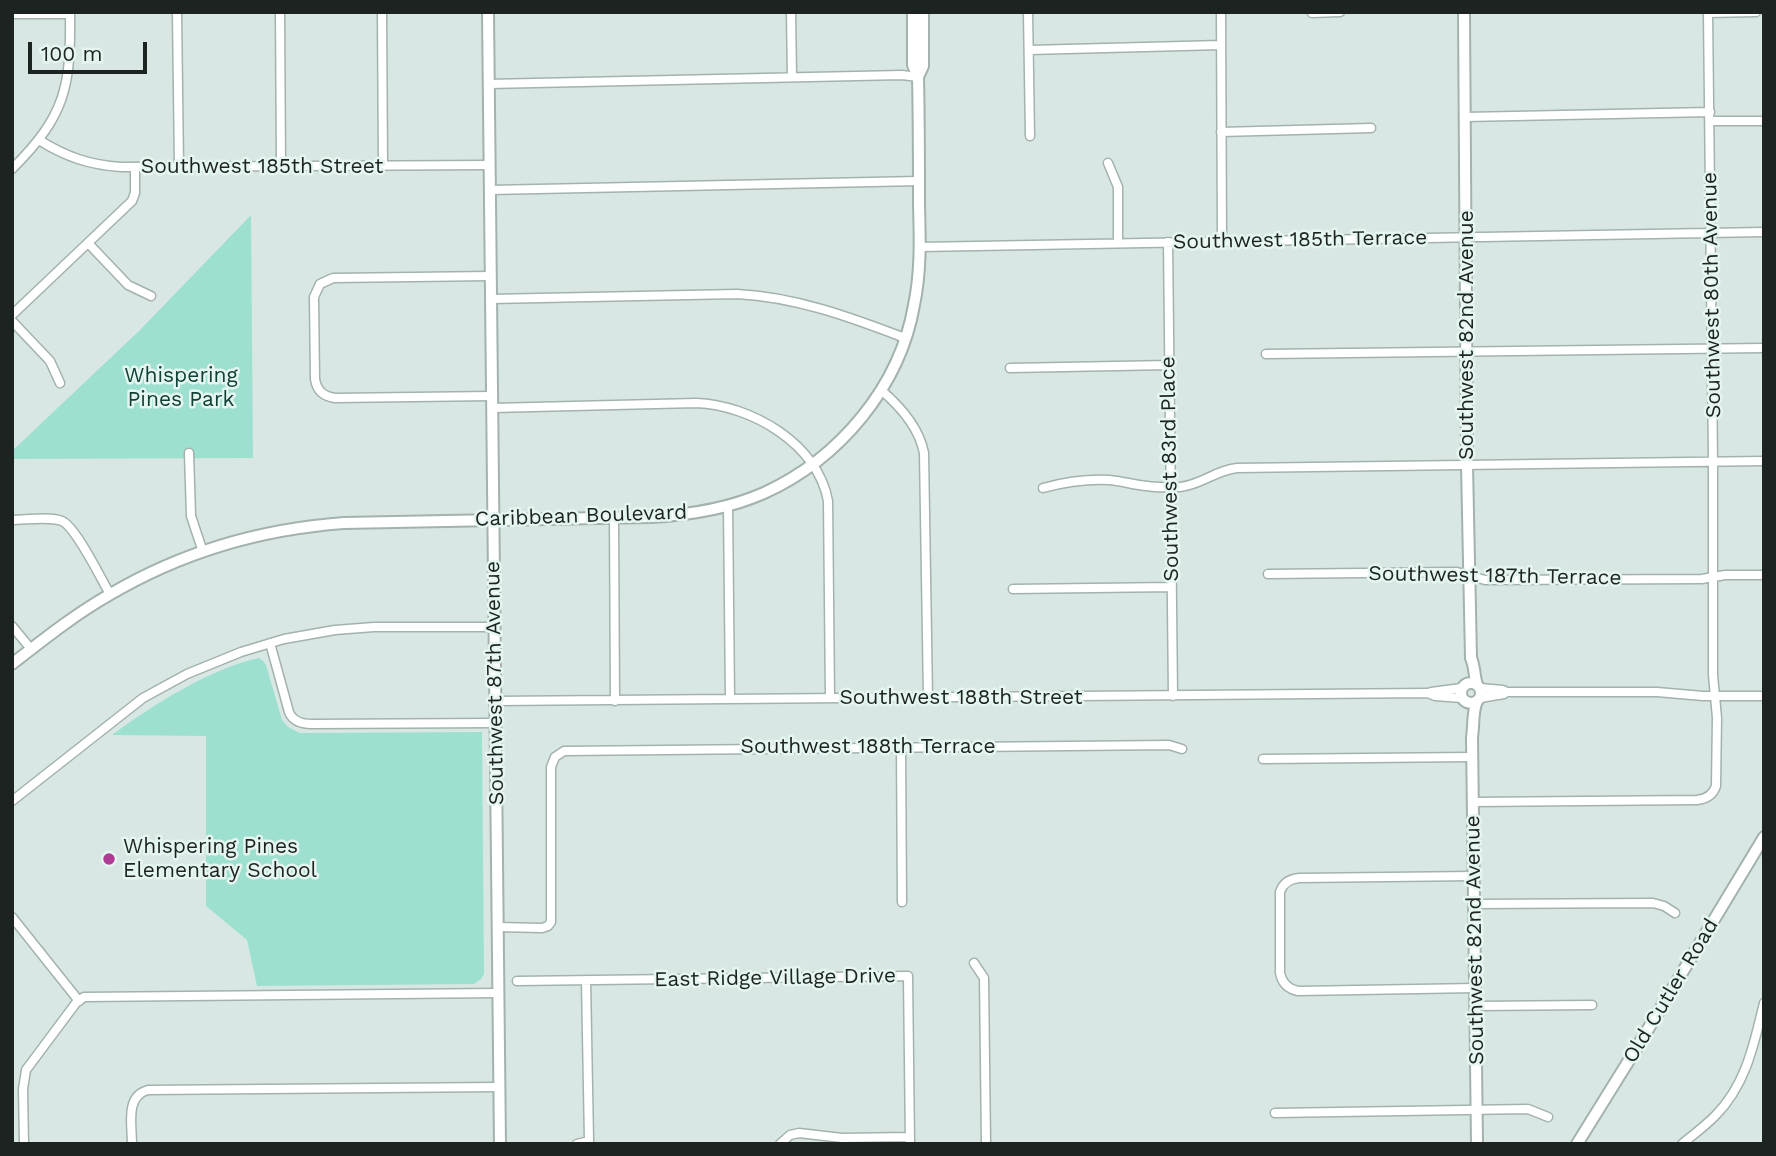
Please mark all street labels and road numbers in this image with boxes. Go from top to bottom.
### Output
street label: Southwest 185th Street [141,154,383,180]
street label: Southwest 80th Avenue [1697,172,1727,418]
street label: Southwest 82nd Avenue [1454,210,1480,460]
street label: Southwest 185th Terrace [1173,225,1427,255]
street label: Southwest 83rd Place [1155,356,1185,582]
street label: Caribbean Boulevard [474,500,688,532]
street label: Southwest 87th Avenue [480,561,510,805]
street label: Southwest 187th Terrace [1368,561,1622,591]
street label: Southwest 188th Street [839,685,1083,711]
street label: Southwest 188th Terrace [740,734,996,760]
street label: Southwest 82nd Avenue [1460,815,1490,1065]
street label: Old Cutler Road [1618,914,1724,1068]
street label: East Ridge Village Drive [654,963,896,993]

